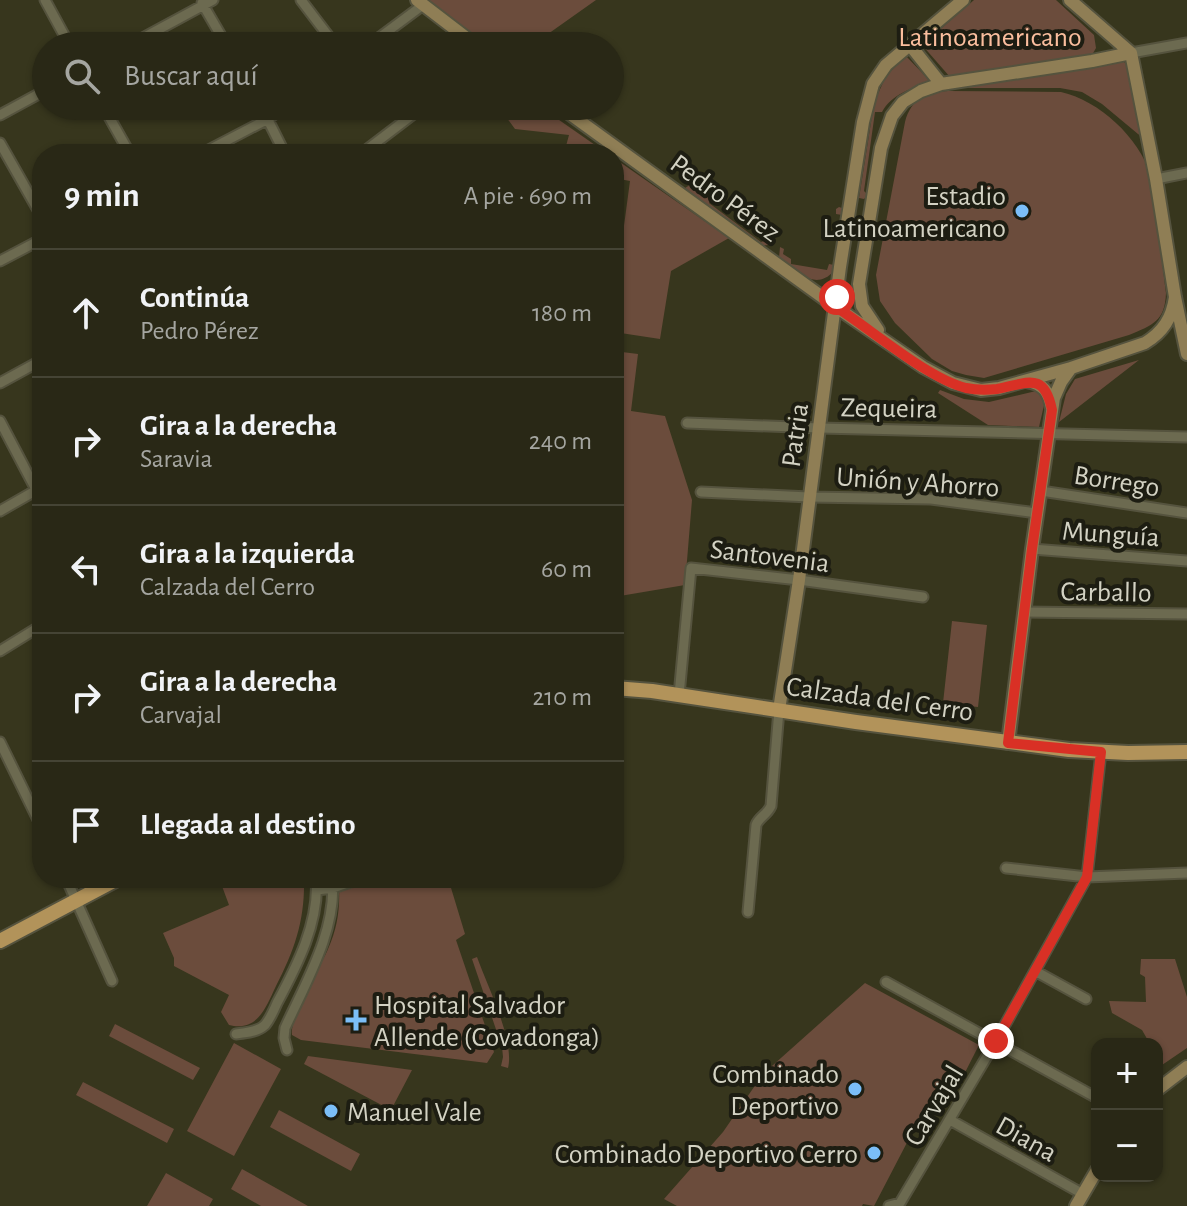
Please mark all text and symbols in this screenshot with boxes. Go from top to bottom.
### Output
park label: Latinoamericano [898,24,1082,52]
search box [32,32,624,120]
icon: search [60,54,104,98]
text: Buscar aquí [124,61,258,91]
street label: Pedro Pérez [665,150,785,248]
text: 9 min [64,179,140,213]
text: A pie · 690 m [463,183,592,209]
place label: Estadio Latinoamericano [822,183,1006,243]
marker: Estadio Latinoamericano [1013,202,1031,220]
route start [819,279,855,315]
text: Continúa [140,283,249,313]
icon: ahead [64,291,108,335]
text: 180 m [532,300,592,326]
text: Pedro Pérez [140,318,259,344]
street label: Zequeira [840,394,938,424]
street label: Patria [778,401,814,469]
text: Gira a la derecha [140,411,337,441]
icon: right [64,419,108,463]
text: 240 m [529,428,592,454]
text: Saravia [140,446,213,472]
street label: Borrego [1072,461,1161,503]
street label: Unión y Ahorro [835,463,1000,503]
street label: Munguía [1061,518,1161,552]
street label: Santovenia [708,536,831,578]
text: Gira a la izquierda [140,539,355,569]
icon: left [64,547,108,591]
text: 60 m [541,556,592,582]
text: Calzada del Cerro [140,574,315,600]
street label: Carballo [1060,578,1152,608]
text: Gira a la derecha [140,667,337,697]
street label: Calzada del Cerro [784,673,975,727]
icon: right [64,675,108,719]
text: 210 m [532,684,592,710]
text: Carvajal [140,702,222,728]
icon: arrive [64,803,108,847]
text: Llegada al destino [140,810,356,840]
place label: Hospital Salvador Allende (Covadonga) [374,992,600,1052]
marker: Hospital Salvador Allende (Covadonga) [345,1009,367,1031]
route end [978,1023,1014,1059]
map controls [1091,1038,1163,1182]
button: + [1091,1038,1163,1110]
place label: Combinado Deportivo [712,1061,839,1121]
street label: Carvajal [900,1061,969,1151]
marker: Combinado Deportivo [846,1080,864,1098]
place label: Manuel Vale [347,1099,482,1127]
marker: Manuel Vale [322,1102,340,1120]
button: − [1091,1110,1163,1182]
street label: Diana [991,1112,1061,1168]
place label: Combinado Deportivo Cerro [555,1141,858,1169]
marker: Combinado Deportivo Cerro [865,1144,883,1162]

